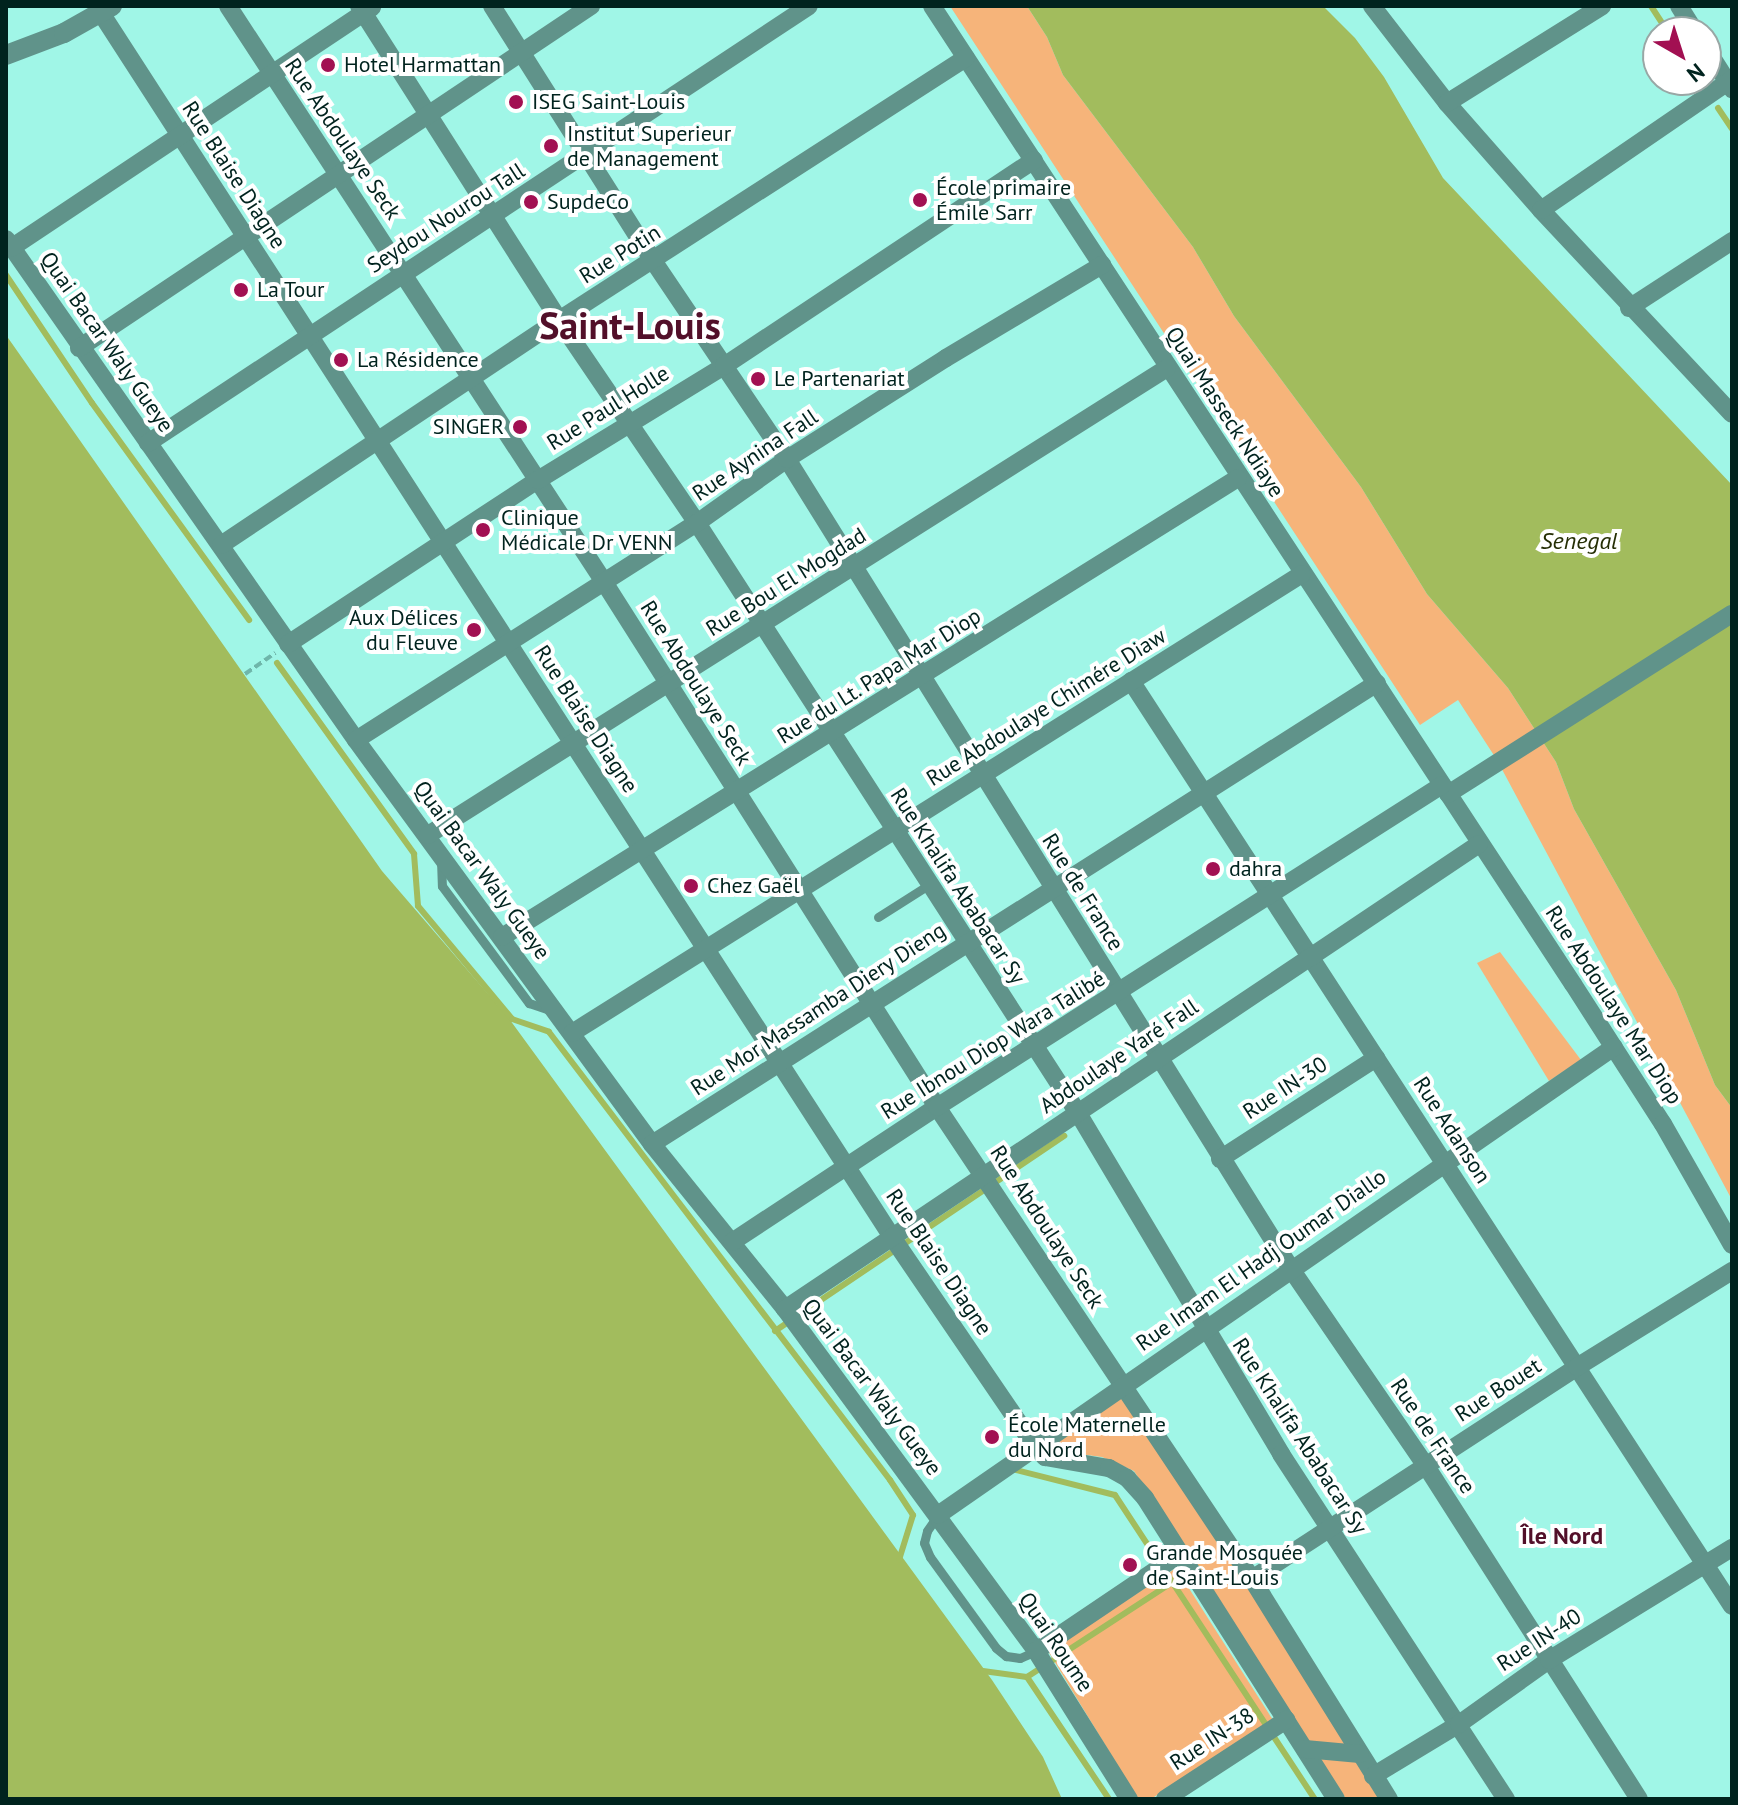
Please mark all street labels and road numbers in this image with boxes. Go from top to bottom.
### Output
street label: Rue Abdoulaye Seck [279,53,407,225]
street label: Rue Blaise Diagne [177,96,291,254]
street label: Seydou Nourou Tall [362,157,530,279]
street label: Rue Potin [575,219,665,289]
street label: Quai Bacar Waly Gueye [34,246,180,438]
street label: Quai Masseck Ndiaye [1160,322,1290,502]
street label: Rue Paul Holle [542,360,674,456]
street label: Rue Aynina Fall [687,403,823,507]
street label: Rue Bou El Mogdad [701,522,871,642]
street label: Rue Abdoulaye Seck [635,596,757,770]
street label: Rue du Lt. Papa Mar Diop [772,602,986,750]
street label: Rue Abdoulaye Chimére Diaw [921,622,1171,792]
street label: Rue Blaise Diagne [529,640,643,798]
street label: Quai Bacar Waly Gueye [408,775,556,965]
street label: Rue Khalifa Ababacar Sy [885,783,1031,989]
street label: Rue de France [1037,829,1129,955]
street label: Rue Abdoulaye Mar Diop [1540,901,1688,1109]
street label: Rue Mor Massamba Diery Dieng [685,917,951,1101]
street label: Rue Ibnou Diop Wara Talibé [876,965,1110,1125]
street label: Abdoulaye Yaré Fall [1035,993,1203,1119]
street label: Rue IN-30 [1238,1051,1332,1125]
street label: Rue Adanson [1408,1071,1496,1189]
street label: Rue Abdoulaye Seck [984,1140,1110,1314]
street label: Rue Imam El Hadj Oumar Diallo [1131,1163,1391,1357]
street label: Rue Blaise Diagne [880,1184,998,1340]
street label: Quai Bacar Waly Gueye [797,1293,947,1481]
street label: Rue Khalifa Ababacar Sy [1227,1333,1373,1539]
street label: Rue Bouet [1450,1353,1546,1427]
street label: Rue de France [1385,1373,1481,1499]
street label: Quai Roume [1013,1587,1099,1697]
street label: Rue IN-40 [1492,1603,1586,1677]
street label: Rue IN-38 [1165,1702,1259,1776]

